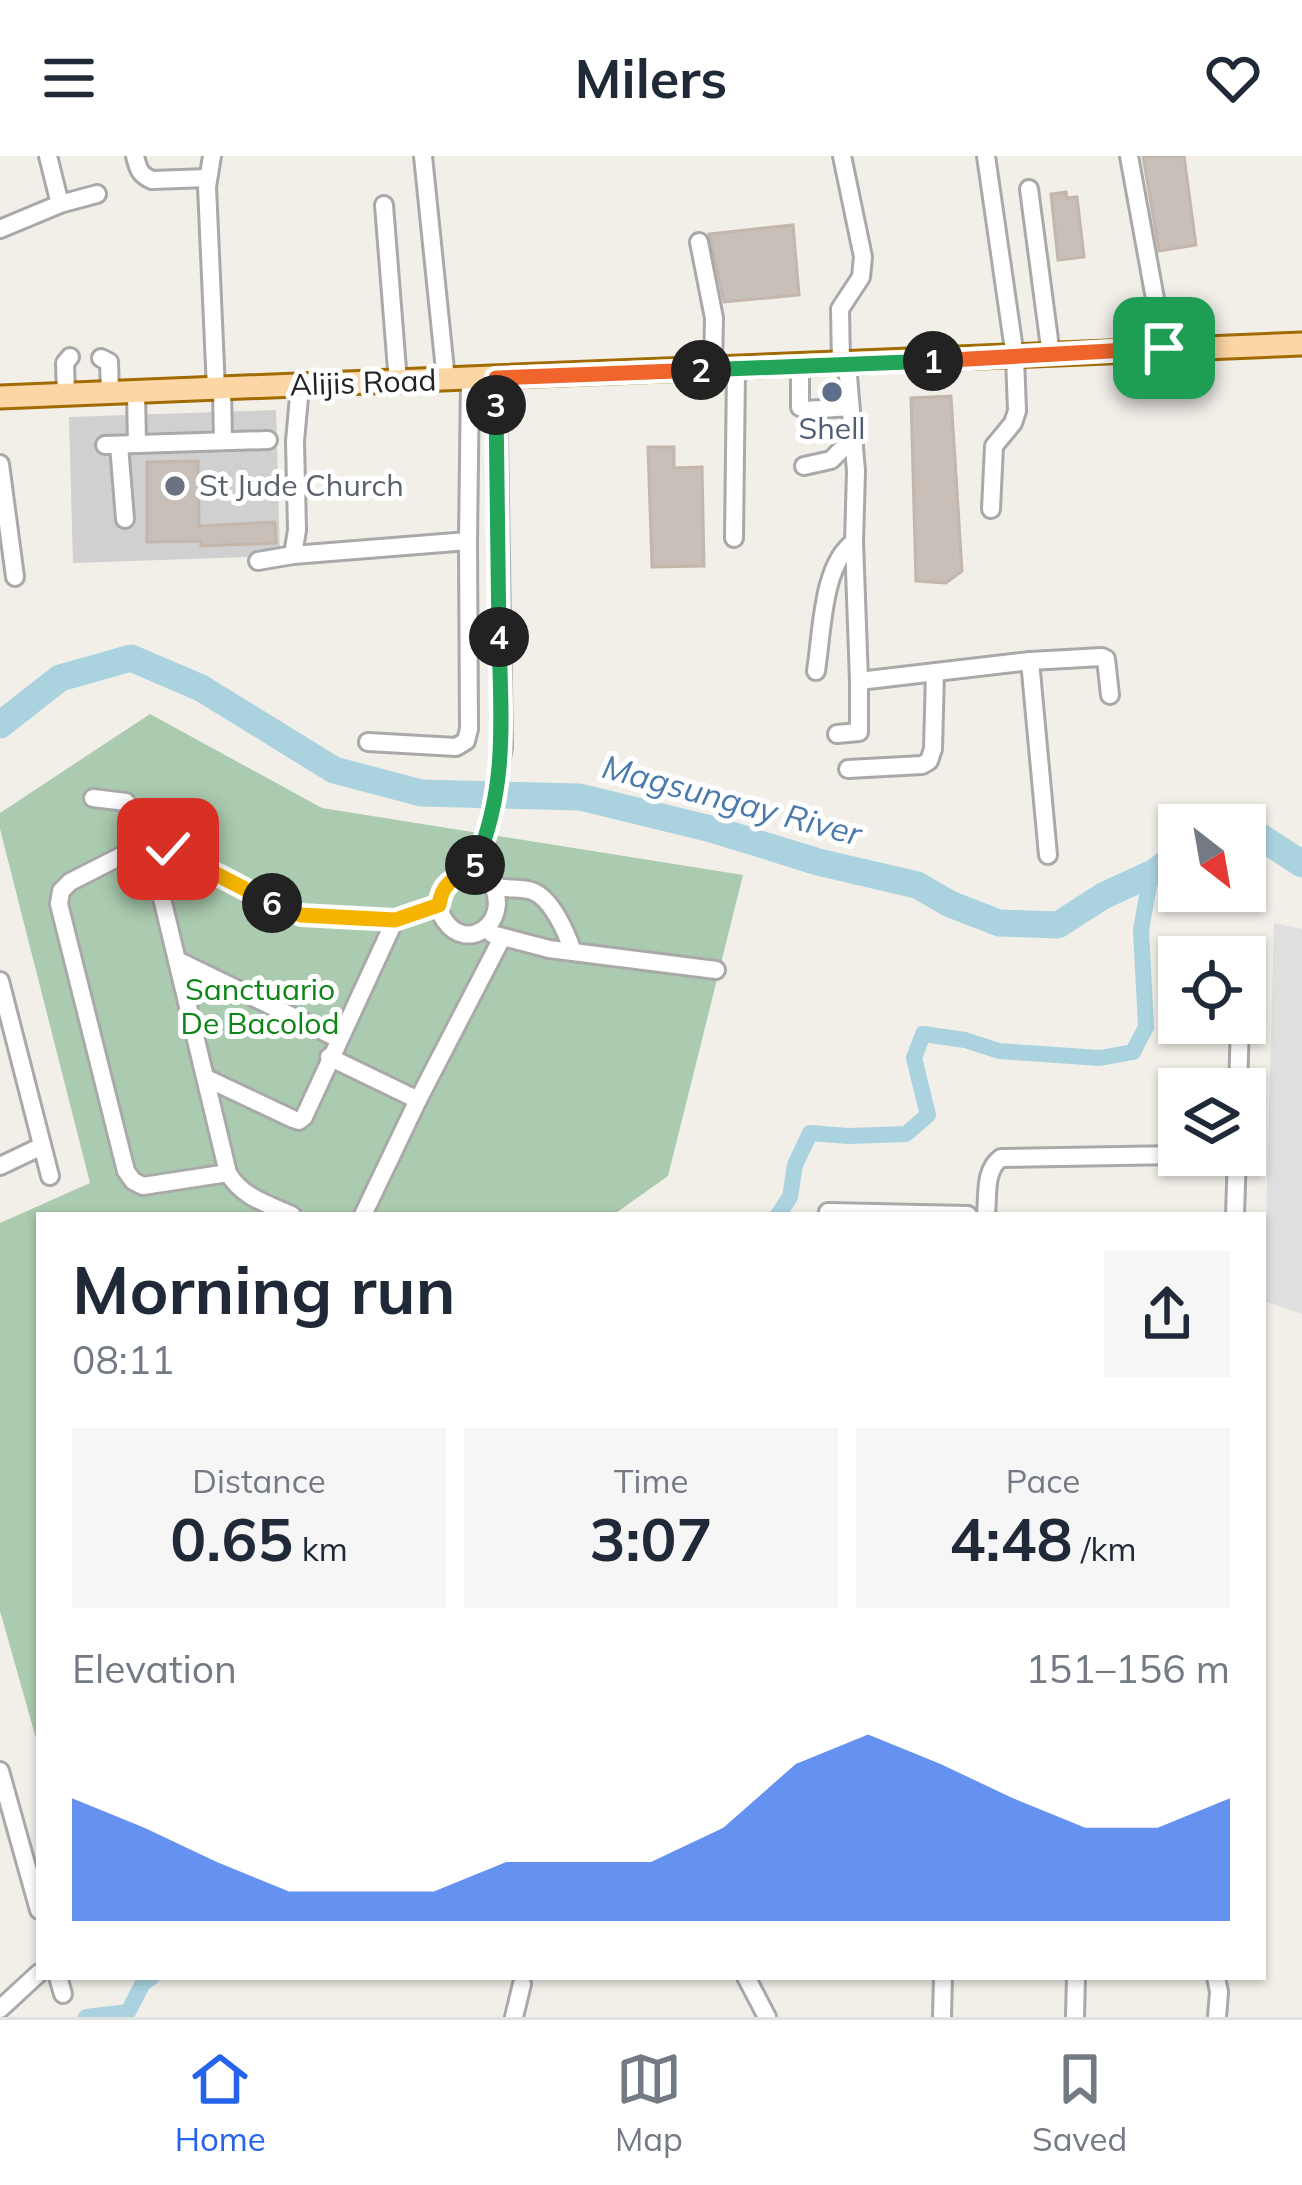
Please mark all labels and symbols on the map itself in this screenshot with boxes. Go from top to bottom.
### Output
pin [1113,297,1215,399]
pin: 1 [903,331,963,391]
pin: 2 [671,340,731,400]
street label: Alijis Road [289,360,437,404]
pin: 3 [466,375,526,435]
marker: Shell [819,379,845,405]
place label: Shell [799,409,865,447]
place label: St Jude Church [199,466,404,504]
marker: St Jude Church [162,473,188,499]
pin: 4 [469,607,529,667]
water label: Magsungay River [598,745,868,854]
pin [117,798,219,900]
north arrow [1158,804,1266,912]
pin: 5 [445,835,505,895]
pin: 6 [242,873,302,933]
park label: Sanctuario De Bacolod [181,970,339,1042]

